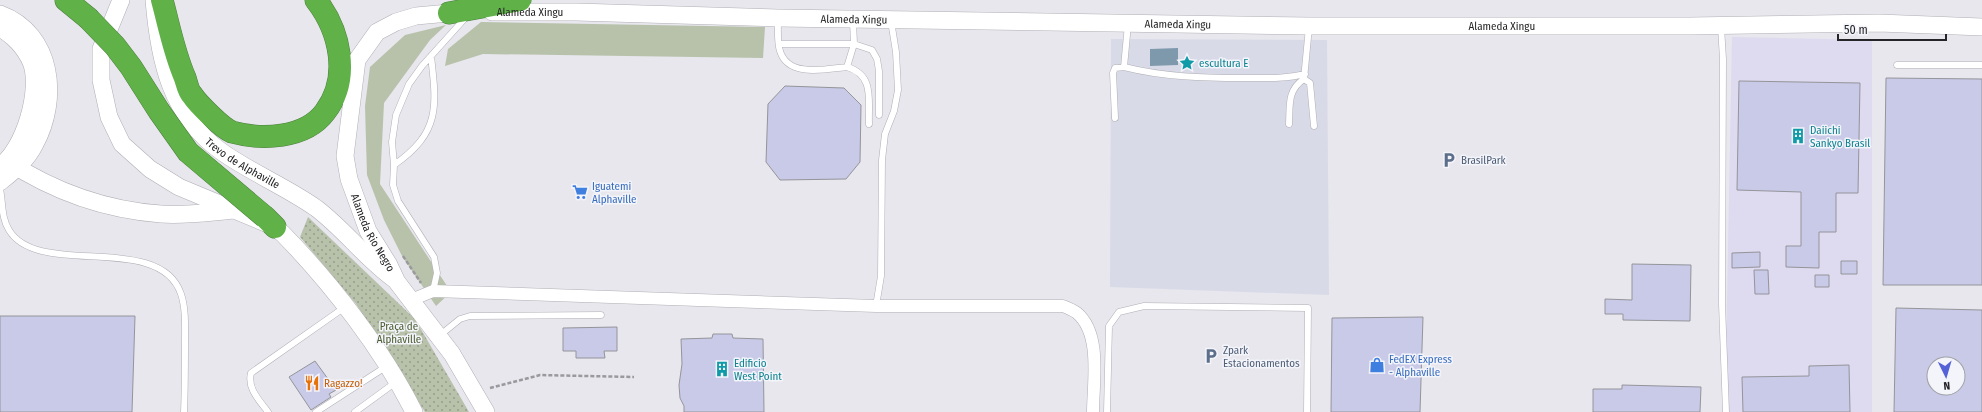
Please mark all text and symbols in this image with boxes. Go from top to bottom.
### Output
street label: Alameda Xingu [497,6,563,19]
street label: Alameda Xingu [820,13,887,27]
scale bar [1838,16,1946,42]
street label: Alameda Xingu [1144,18,1211,32]
street label: Alameda Xingu [1469,20,1535,33]
text: 50 m [1844,23,1868,37]
place icon: escultura E [1178,54,1196,72]
place label: escultura E [1199,57,1248,70]
place label: Daiichi Sankyo Brasil [1810,124,1870,150]
building icon: Daiichi Sankyo Brasil [1789,127,1807,145]
street label: Trevo de Alphaville [202,135,282,192]
parking icon: BrasilPark [1440,151,1458,169]
place label: BrasilPark [1461,154,1507,167]
place label: Iguatemi Alphaville [592,180,636,206]
supermarket icon: Iguatemi Alphaville [571,183,589,201]
street label: Alameda Rio Negro [348,192,397,274]
park label: Praça de Alphaville [377,320,421,346]
place label: Zpark Estacionamentos [1223,344,1300,370]
parking icon: Zpark Estacionamentos [1202,347,1220,365]
place label: FedEX Express - Alphaville [1389,353,1452,379]
shop icon: FedEX Express - Alphaville [1368,356,1386,374]
north arrow [1926,356,1966,396]
place label: Edificio West Point [734,357,782,383]
building icon: Edificio West Point [713,360,731,378]
restaurant icon: Ragazzo! [303,374,321,392]
place label: Ragazzo! [324,377,362,390]
text: N [1943,379,1951,392]

